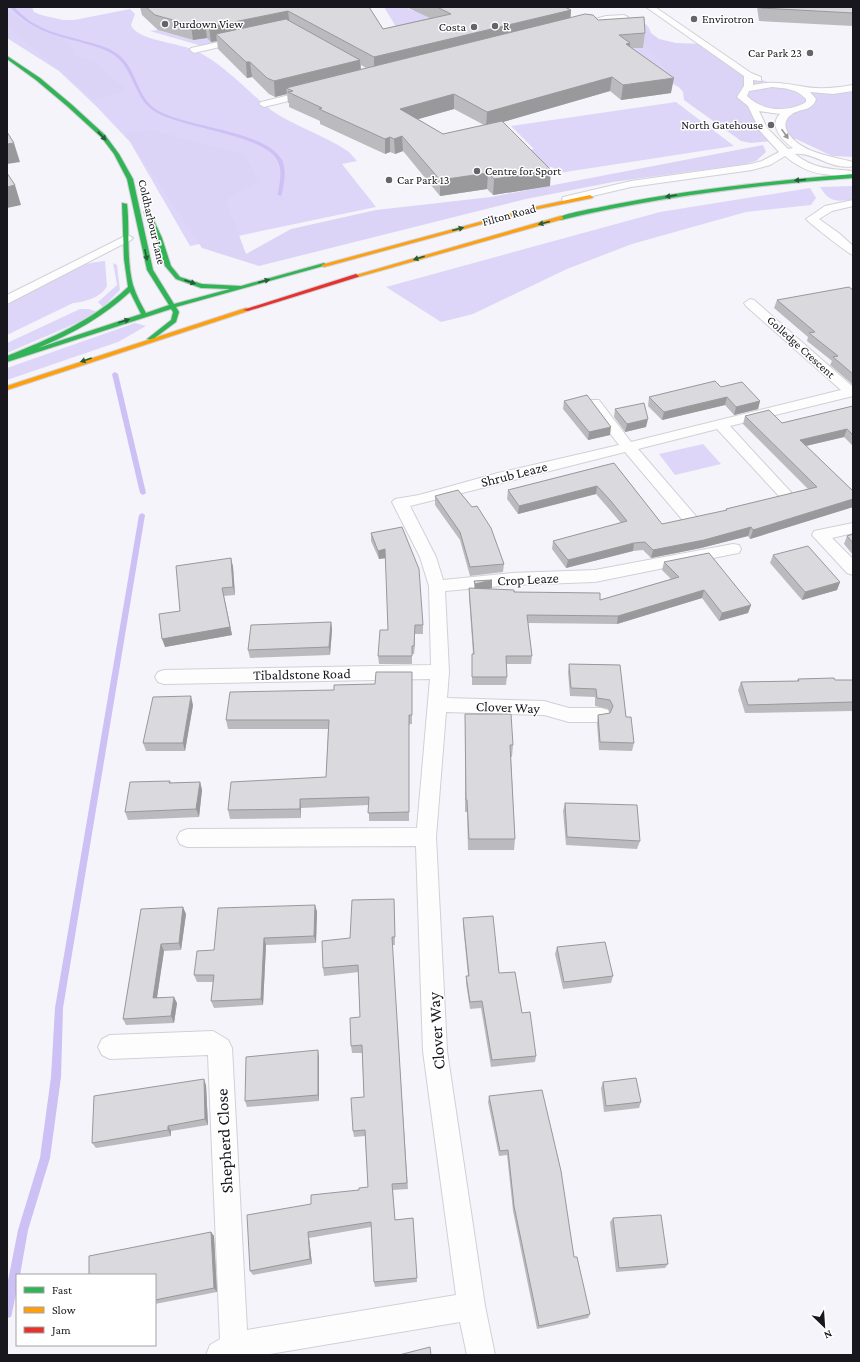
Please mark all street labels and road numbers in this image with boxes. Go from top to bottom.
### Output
street label: Coldharbour Lane [135,178,169,266]
street label: Filton Road [481,201,538,229]
street label: Golledge Crescent [764,313,839,382]
street label: Shrub Leaze [479,458,549,490]
street label: Crop Leaze [497,569,559,589]
street label: Tibaldstone Road [253,665,352,683]
street label: Clover Way [476,698,541,716]
street label: Clover Way [424,991,449,1070]
street label: Shepherd Close [212,1088,237,1194]

